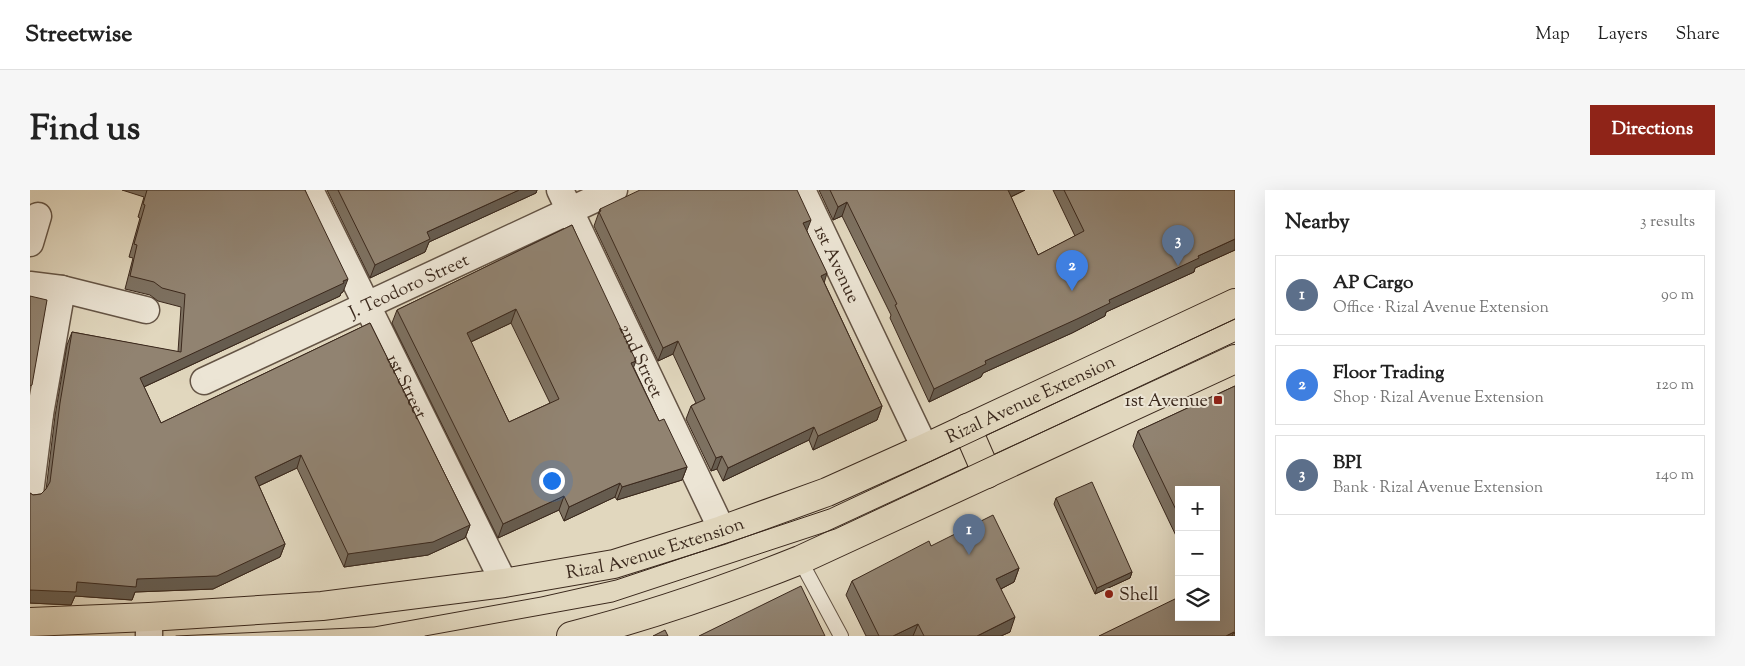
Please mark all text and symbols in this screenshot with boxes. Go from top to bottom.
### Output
text: Streetwise [25,18,132,52]
text: Map [1535,22,1570,48]
text: Layers [1598,22,1648,48]
text: Share [1676,22,1720,48]
text: Find us [30,105,140,156]
button: Directions [1590,105,1715,155]
text: Nearby [1285,208,1350,238]
text: 3 results [1640,211,1695,234]
street label: 1st Avenue [806,222,865,308]
pin: 3 [1162,225,1194,266]
street label: J. Teodoro Street [344,248,474,327]
pin: 2 [1056,250,1088,291]
text: AP Cargo [1333,270,1413,297]
text: 1 [1299,284,1305,307]
text: 90 m [1661,284,1694,307]
text: Office · Rizal Avenue Extension [1333,297,1549,320]
street label: 2nd Street [611,320,668,403]
street label: 1st Street [378,350,432,424]
street label: Rizal Avenue Extension [942,350,1120,451]
text: Floor Trading [1333,360,1444,387]
text: 2 [1298,374,1306,397]
text: 120 m [1656,374,1694,397]
text: Shop · Rizal Avenue Extension [1333,387,1544,410]
place label: 1st Avenue [1125,389,1208,415]
marker: 1st Avenue [1212,394,1224,406]
text: BPI [1333,450,1362,477]
text: 3 [1299,464,1305,487]
text: 140 m [1656,464,1694,487]
your location [539,468,565,494]
text: Bank · Rizal Avenue Extension [1333,477,1543,500]
map controls [1175,486,1220,621]
button: + [1175,486,1220,531]
street label: Rizal Avenue Extension [564,512,749,587]
pin: 1 [953,514,985,555]
button: − [1175,531,1220,576]
button: layers [1175,576,1220,621]
place label: Shell [1119,583,1158,609]
marker: Shell [1103,588,1115,600]

